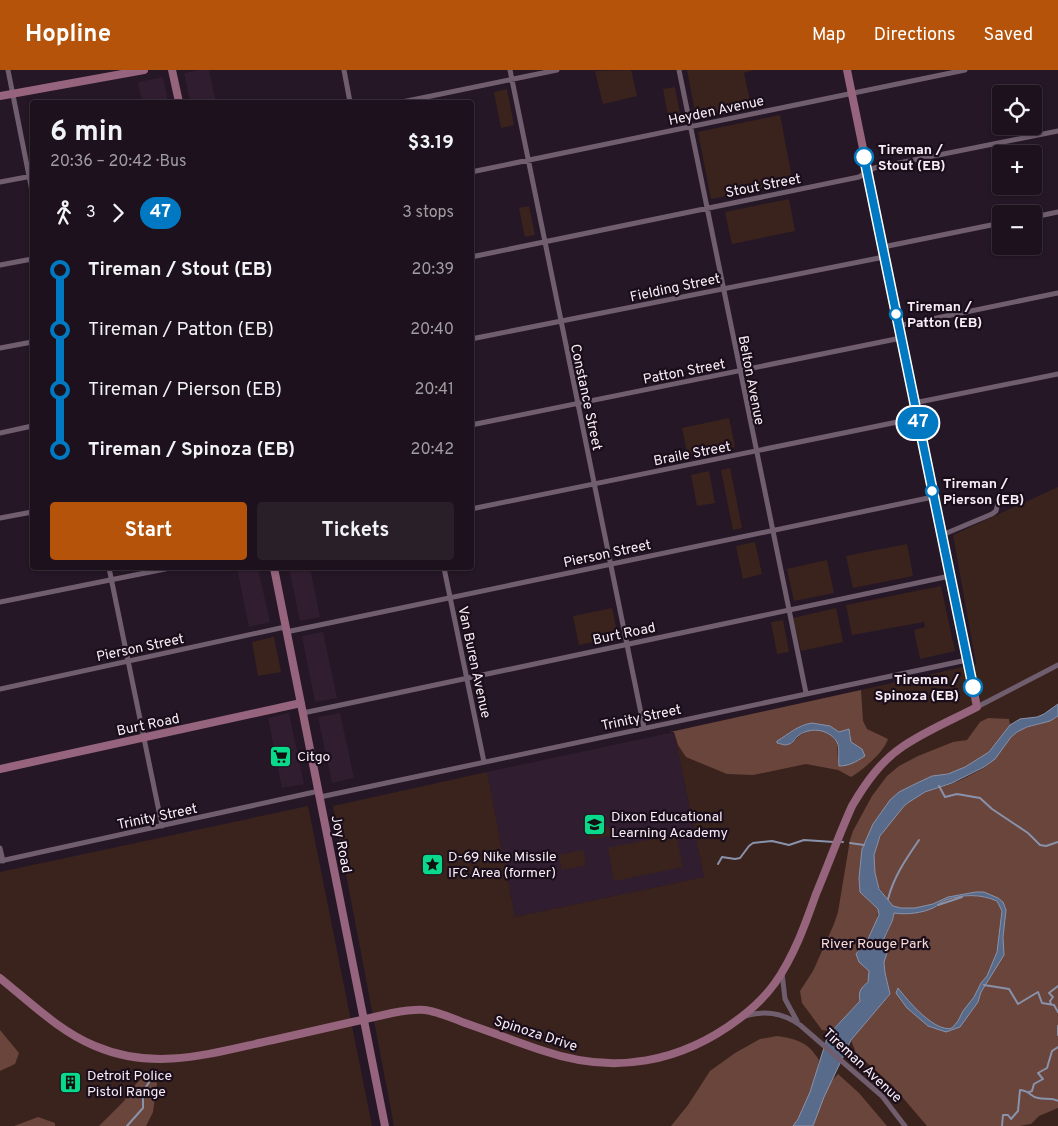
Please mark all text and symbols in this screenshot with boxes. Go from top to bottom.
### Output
text: Hopline [25,20,111,50]
text: Map [812,24,846,47]
text: Directions [874,24,956,47]
text: Saved [984,24,1033,47]
map controls [992,85,1042,255]
button: locate [992,85,1042,135]
street label: Heyden Avenue [667,93,766,130]
text: 6 min [50,115,123,151]
text: $3.19 [408,131,454,155]
place label: Tireman / Stout (EB) [878,142,946,175]
button: + [992,145,1042,195]
marker: Tireman / Stout (EB) [854,147,874,167]
text: 20:36 – 20:42 · Bus [50,152,186,172]
street label: Stout Street [724,171,802,202]
icon: walk [50,199,78,227]
icon: forward [104,199,132,227]
text: 47 [150,201,171,224]
text: 3 [86,203,96,223]
text: 3 stops [402,203,454,223]
button: − [992,205,1042,255]
text: Tireman / Stout (EB) [88,258,273,282]
text: 20:39 [411,260,454,280]
street label: Fielding Street [629,271,722,306]
place label: Tireman / Patton (EB) [907,299,982,332]
marker: Tireman / Patton (EB) [889,307,903,321]
text: Tireman / Patton (EB) [88,318,274,342]
text: 20:40 [410,320,454,340]
street label: Belton Avenue [734,334,768,426]
street label: Constance Street [566,343,605,452]
street label: Patton Street [642,356,727,389]
text: Tireman / Pierson (EB) [88,378,282,402]
text: 20:41 [414,380,454,400]
line badge: 47 [896,407,940,439]
text: 47 [907,411,929,434]
text: Tireman / Spinoza (EB) [88,438,295,462]
street label: Braile Street [652,439,732,470]
text: 20:42 [411,440,454,460]
place label: Tireman / Pierson (EB) [943,476,1024,509]
marker: Tireman / Pierson (EB) [925,484,939,498]
button: Start [50,502,247,560]
button: Tickets [257,502,454,560]
street label: Pierson Street [562,537,653,572]
street label: Van Buren Avenue [453,605,494,720]
street label: Burt Road [591,620,657,649]
street label: Pierson Street [95,631,186,666]
place label: Tireman / Spinoza (EB) [875,672,960,705]
marker: Tireman / Spinoza (EB) [963,677,983,697]
street label: Trinity Street [600,702,683,735]
street label: Burt Road [115,711,181,740]
supermarket icon: Citgo [269,744,293,768]
place label: Citgo [297,749,331,766]
street label: Trinity Street [116,801,199,834]
place label: Dixon Educational Learning Academy [611,809,728,842]
school or university icon: Dixon Educational Learning Academy [583,812,607,836]
street label: Joy Road [327,814,354,875]
place label: D-69 Nike Missile IFC Area (former) [448,849,557,882]
place icon: D-69 Nike Missile IFC Area (former) [420,852,444,876]
park label: River Rouge Park [821,936,929,953]
street label: Spinoza Drive [492,1013,579,1056]
street label: Tireman Avenue [819,1025,905,1107]
place label: Detroit Police Pistol Range [87,1068,172,1101]
building icon: Detroit Police Pistol Range [59,1071,83,1095]

